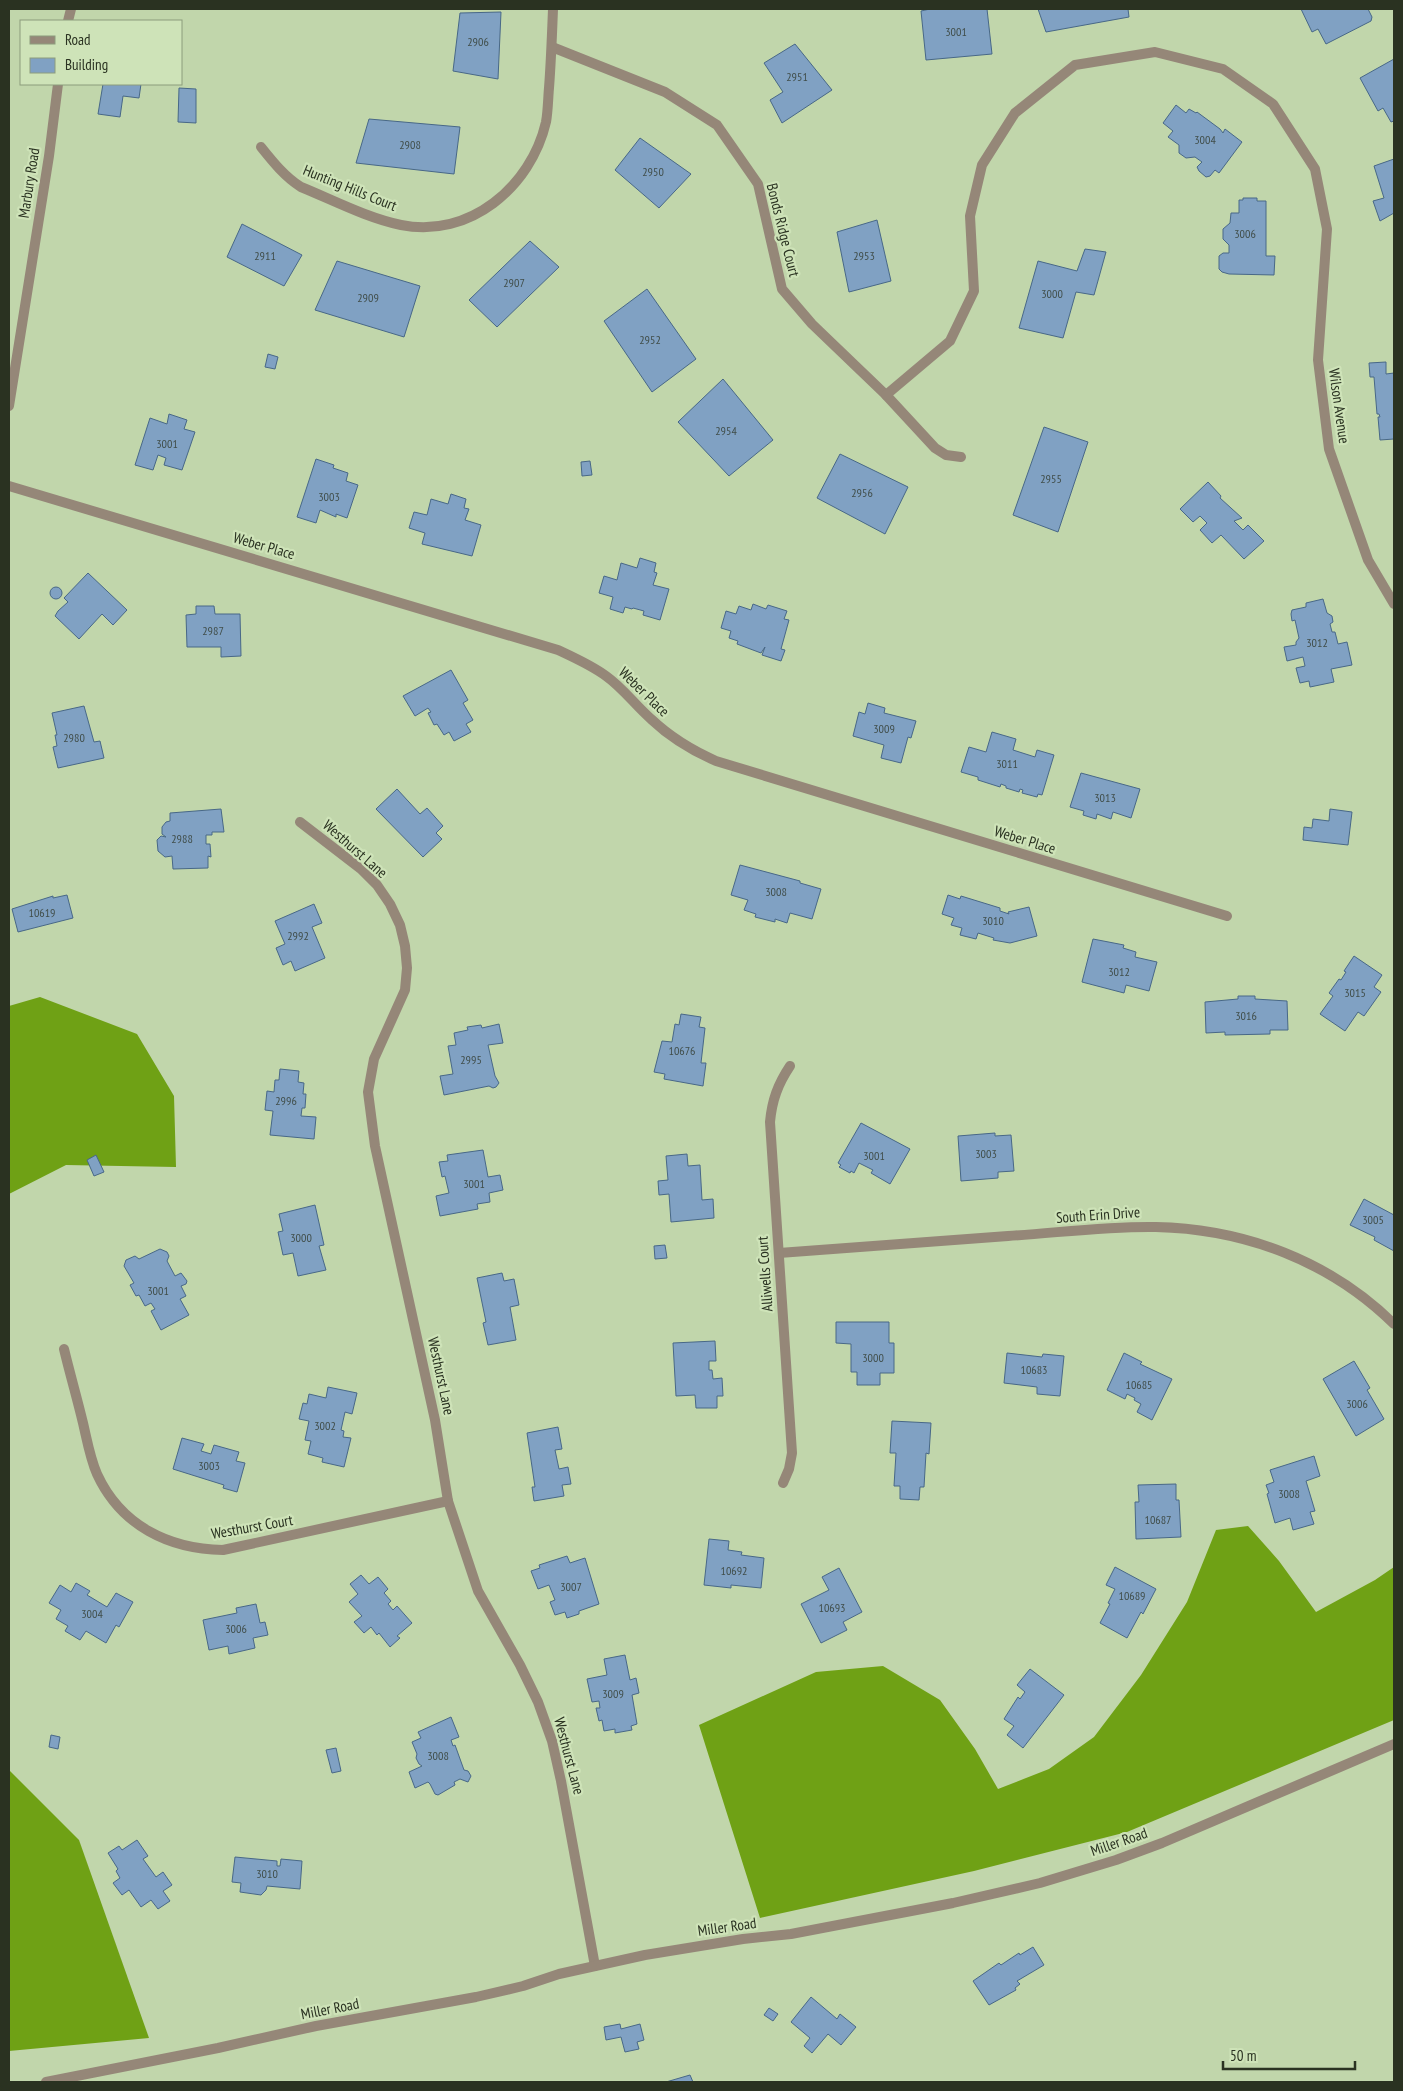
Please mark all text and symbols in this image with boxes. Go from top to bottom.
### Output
legend [20,20,182,85]
house number: 3001 [945,24,967,39]
text: Road [65,30,91,49]
house number: 2906 [467,34,489,49]
text: Building [65,55,108,74]
house number: 2951 [786,69,808,84]
house number: 3004 [1194,132,1216,147]
house number: 2908 [399,137,421,152]
street label: Marbury Road [14,146,43,219]
street label: Hunting Hills Court [301,160,400,215]
house number: 2950 [642,164,664,179]
street label: Bonds Ridge Court [763,181,804,279]
house number: 3006 [1234,226,1256,241]
house number: 2911 [254,248,276,263]
house number: 2953 [853,248,875,263]
house number: 2907 [503,275,525,290]
house number: 3000 [1041,286,1063,301]
house number: 2909 [357,290,379,305]
house number: 2952 [639,332,661,347]
street label: Wilson Avenue [1325,367,1354,445]
house number: 2954 [715,423,737,438]
house number: 3001 [156,436,178,451]
house number: 2955 [1040,471,1062,486]
house number: 2956 [851,485,873,500]
house number: 3003 [318,489,340,504]
street label: Weber Place [231,528,297,563]
house number: 2987 [202,623,224,638]
house number: 3012 [1306,635,1328,650]
street label: Weber Place [615,663,674,720]
house number: 3009 [873,721,895,736]
house number: 2980 [63,730,85,745]
house number: 3011 [996,756,1018,771]
house number: 3013 [1094,790,1116,805]
street label: Westhurst Lane [319,815,391,882]
street label: Weber Place [992,821,1058,858]
house number: 2988 [171,831,193,846]
house number: 3008 [765,884,787,899]
house number: 10619 [28,905,56,920]
house number: 3010 [982,913,1004,928]
house number: 2992 [287,928,309,943]
house number: 3012 [1108,964,1130,979]
house number: 3015 [1344,985,1366,1000]
house number: 3016 [1235,1008,1257,1023]
house number: 10676 [668,1043,696,1058]
house number: 2995 [460,1052,482,1067]
house number: 2996 [275,1093,297,1108]
house number: 3003 [975,1146,997,1161]
house number: 3001 [863,1148,885,1163]
house number: 3001 [463,1176,485,1191]
street label: South Erin Drive [1055,1202,1141,1227]
house number: 3005 [1362,1212,1384,1227]
house number: 3000 [290,1230,312,1245]
street label: Alliwells Court [752,1236,777,1312]
house number: 3001 [147,1283,169,1298]
street label: Westhurst Lane [424,1335,459,1417]
house number: 3000 [862,1350,884,1365]
house number: 10683 [1020,1362,1048,1377]
house number: 10685 [1125,1377,1153,1392]
house number: 3006 [1346,1396,1368,1411]
house number: 3002 [314,1418,336,1433]
house number: 3003 [198,1458,220,1473]
house number: 3008 [1278,1486,1300,1501]
street label: Westhurst Court [210,1510,294,1543]
house number: 10687 [1144,1512,1172,1527]
house number: 10692 [720,1563,748,1578]
house number: 3007 [560,1579,582,1594]
house number: 10689 [1118,1588,1146,1603]
house number: 10693 [818,1600,846,1615]
house number: 3004 [81,1606,103,1621]
house number: 3006 [225,1621,247,1636]
house number: 3009 [602,1686,624,1701]
street label: Westhurst Lane [550,1715,589,1797]
house number: 3008 [427,1748,449,1763]
street label: Miller Road [1088,1823,1150,1860]
house number: 3010 [256,1866,278,1881]
street label: Miller Road [696,1913,757,1940]
street label: Miller Road [299,1994,361,2023]
scale bar [1223,2038,1356,2070]
text: 50 m [1230,2046,1256,2065]

